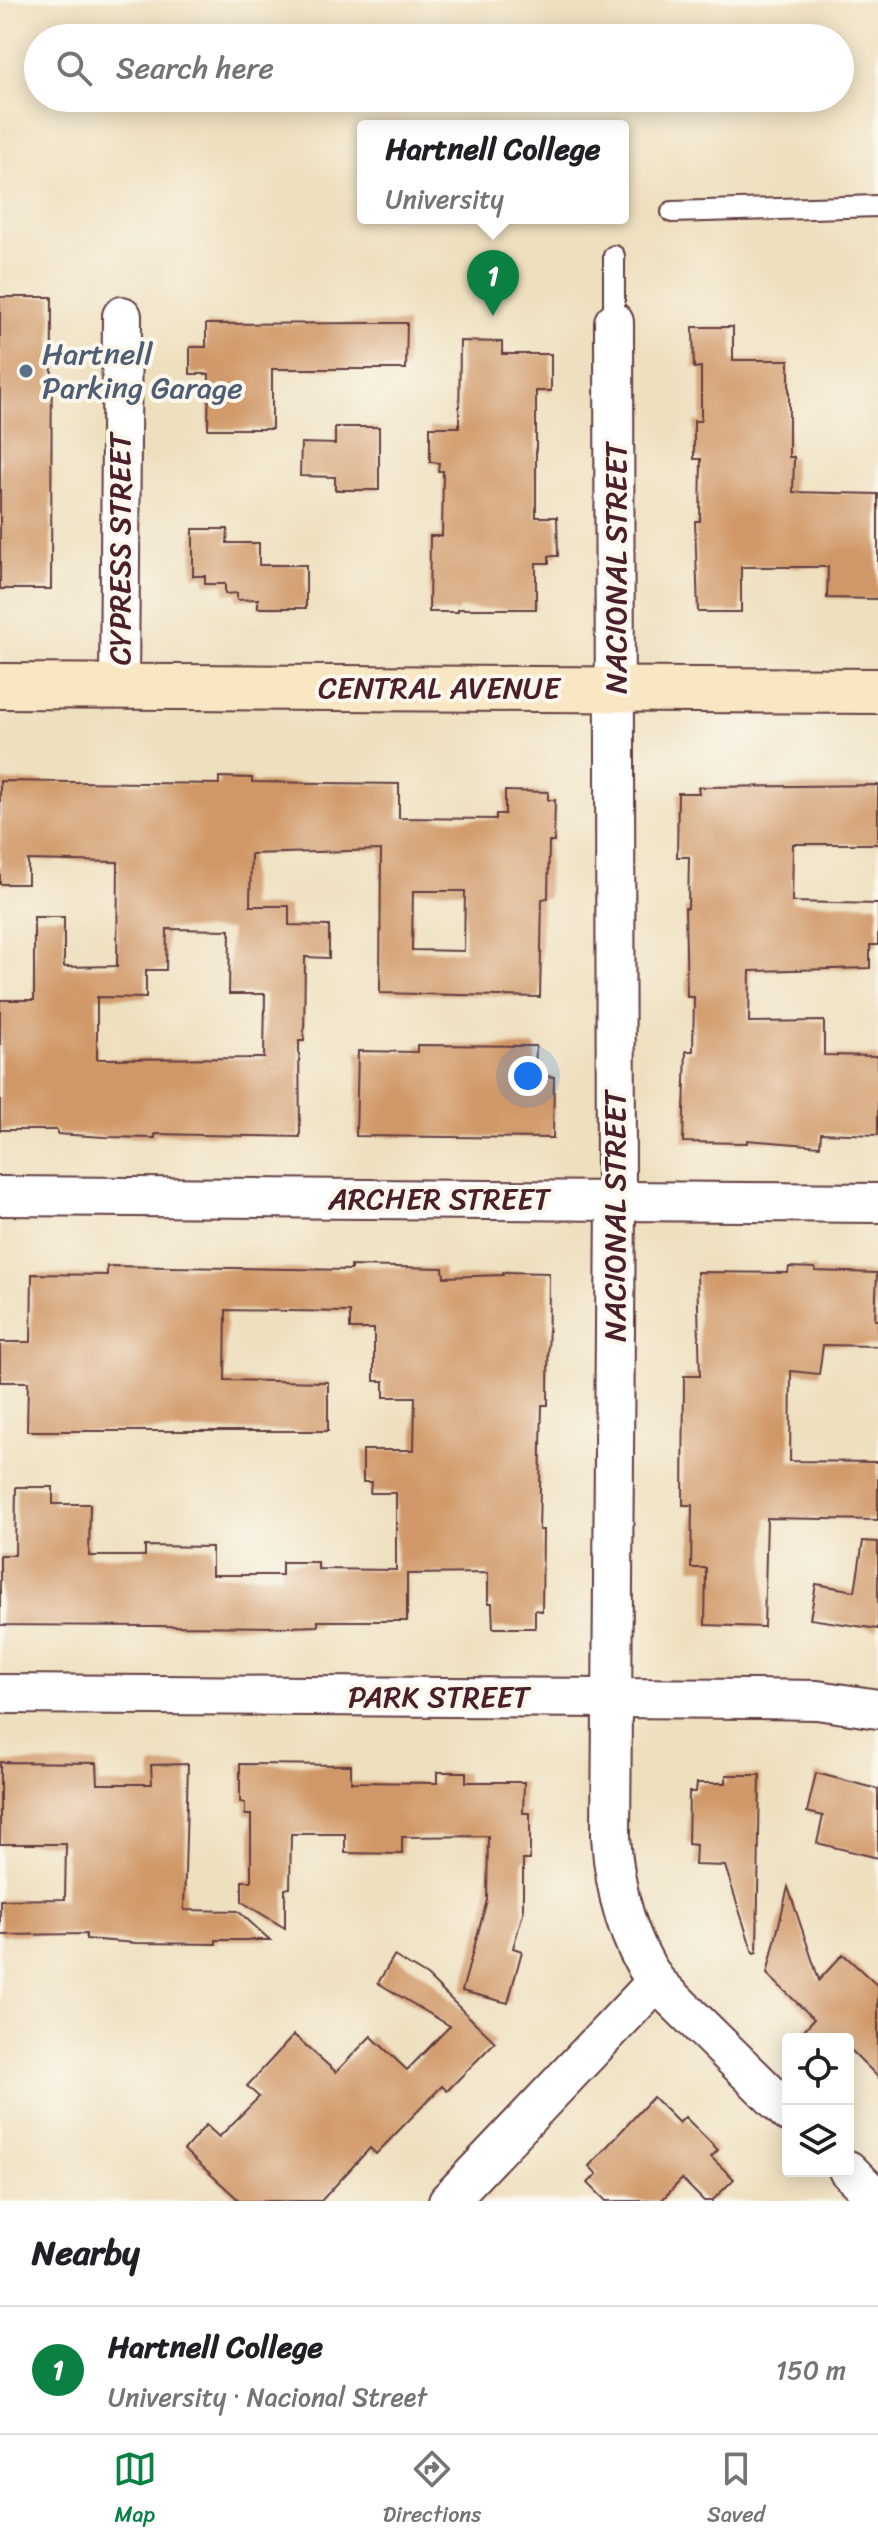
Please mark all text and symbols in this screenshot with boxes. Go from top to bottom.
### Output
search box [24,24,854,112]
text: Search here [116,41,274,95]
icon: search [52,46,96,90]
popup [357,120,629,224]
text: Hartnell College [386,122,600,176]
text: University [386,176,504,222]
pin: 1 [467,250,519,316]
place label: Hartnell Parking Garage [42,327,243,415]
marker: Hartnell Parking Garage [17,362,35,380]
street label: CYPRESS STREET [93,430,147,665]
street label: NACIONAL STREET [589,440,643,694]
street label: CENTRAL AVENUE [318,661,562,715]
your location [508,1056,548,1096]
street label: NACIONAL STREET [588,1088,642,1342]
street label: ARCHER STREET [327,1172,552,1226]
street label: PARK STREET [348,1670,532,1724]
map controls [782,2033,854,2177]
button: locate [782,2033,854,2105]
button: layers [782,2105,854,2177]
text: Nearby [32,2223,140,2283]
text: Hartnell College [108,2320,323,2374]
text: 1 [52,2347,64,2393]
text: 150 m [776,2347,846,2393]
text: University · Nacional Street [108,2374,427,2420]
tab: Map [113,2447,157,2534]
tab: Directions [383,2447,481,2534]
tab: Saved [707,2447,765,2534]

